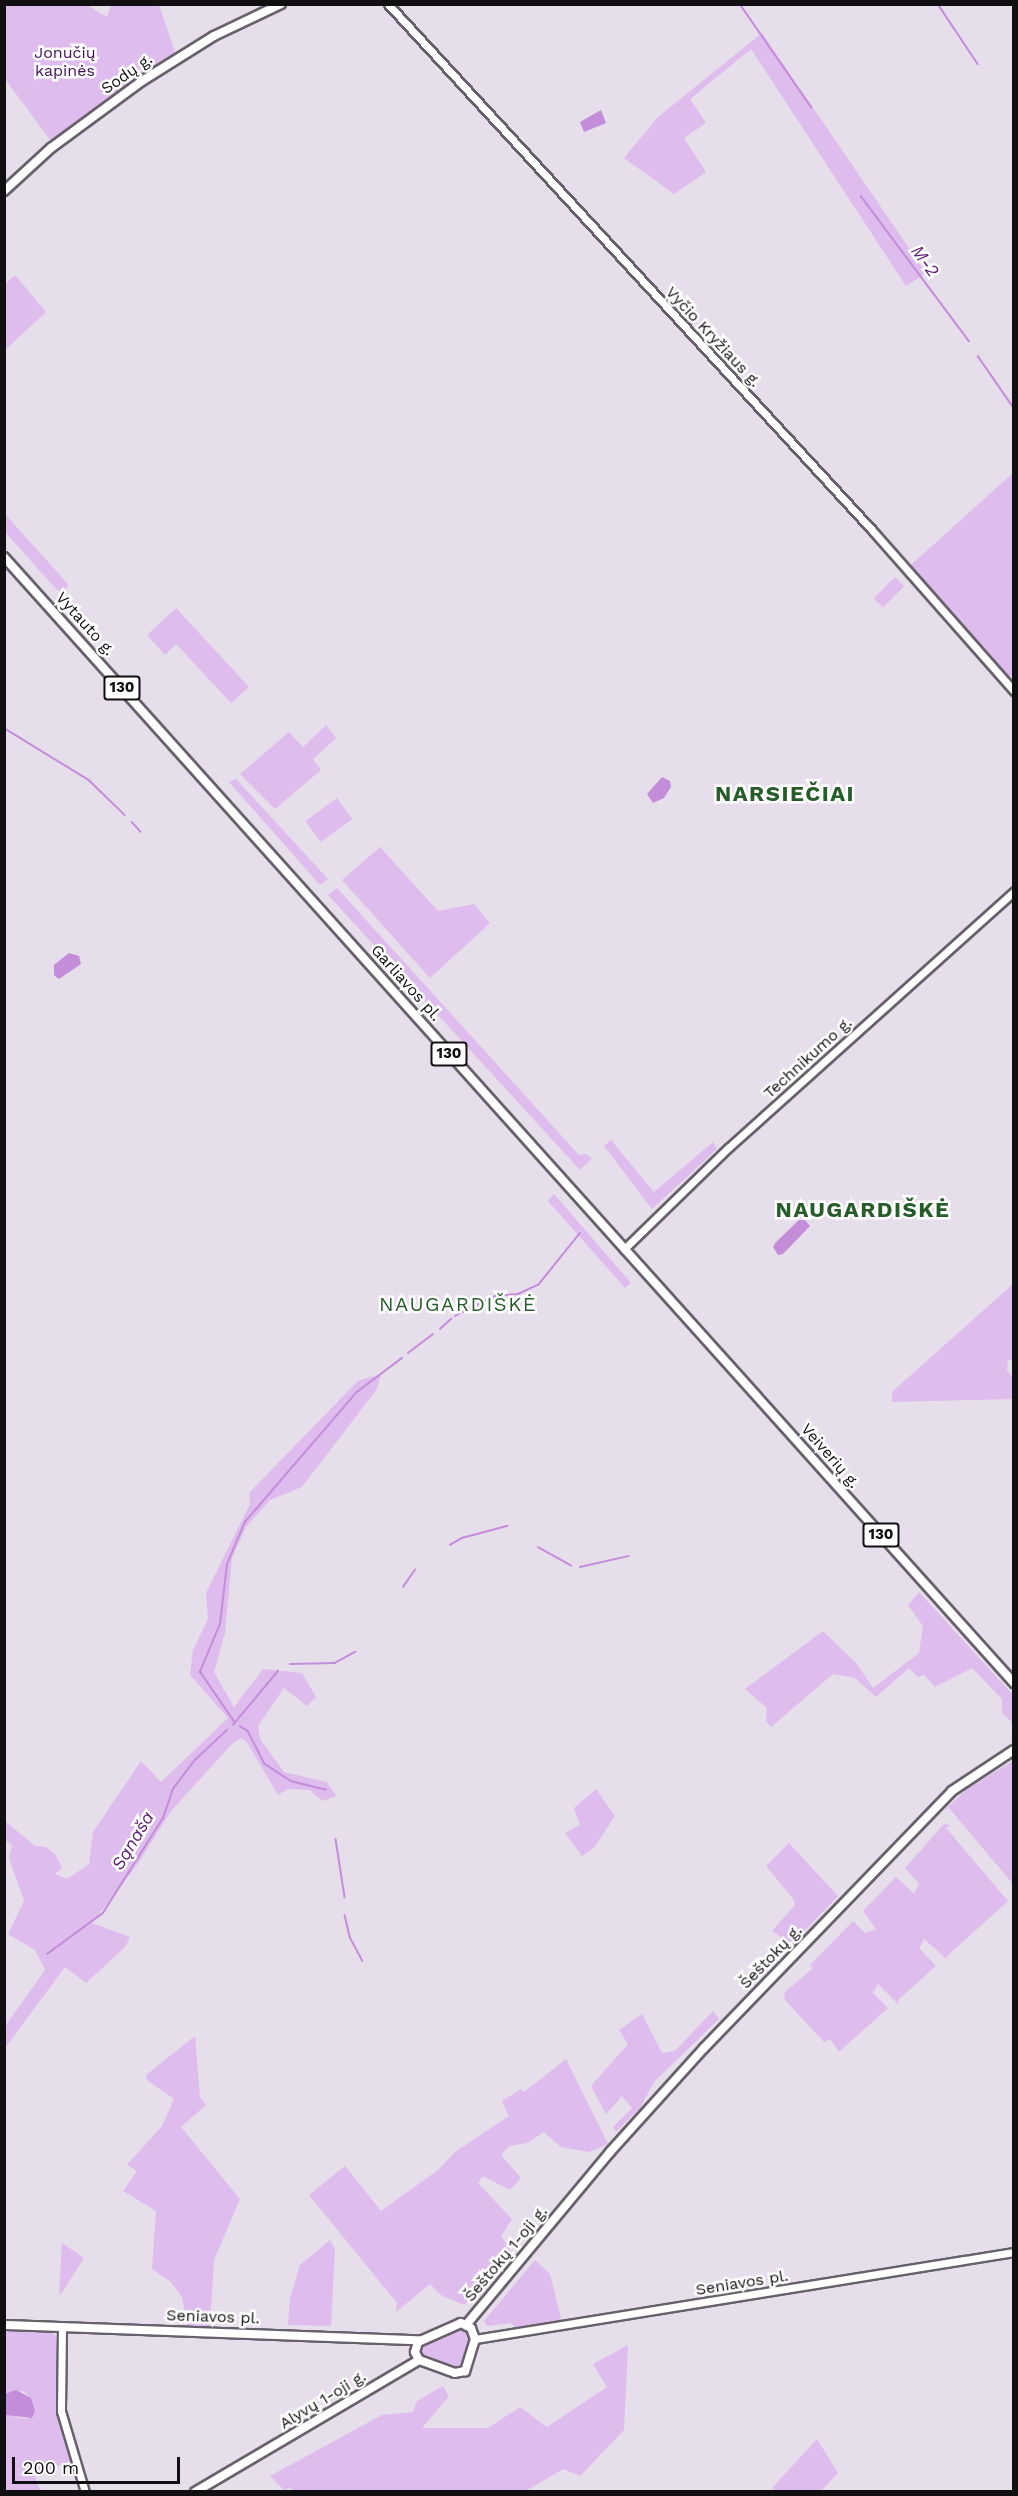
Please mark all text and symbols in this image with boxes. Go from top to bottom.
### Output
park label: Jonučių kapinės [34,43,96,81]
street label: Sodų g. [98,50,156,98]
water label: M-2 [906,241,944,281]
street label: Vyčio Kryžiaus g. [662,283,764,391]
street label: Vytauto g. [52,588,118,660]
road number: 130 [102,676,142,700]
district label: NARSIEČIAI [715,781,855,807]
street label: Garliavos pl. [367,941,445,1025]
street label: Technikumo g. [760,1013,856,1103]
road number: 130 [430,1042,468,1066]
district label: NAUGARDIŠKĖ [776,1197,950,1223]
district label: NAUGARDIŠKĖ [379,1292,537,1316]
street label: Veiverių g. [797,1420,863,1492]
road number: 130 [862,1523,900,1547]
water label: Sąnaša [107,1808,159,1874]
street label: Šeštokų g. [736,1921,806,1993]
street label: Šeštokų 1-oji g. [460,2202,552,2306]
street label: Seniavos pl. [694,2266,790,2300]
street label: Seniavos pl. [166,2306,260,2328]
street label: Alyvų 1-oji g. [276,2367,370,2433]
scale bar [15,2445,183,2483]
text: 200 m [23,2457,79,2478]

